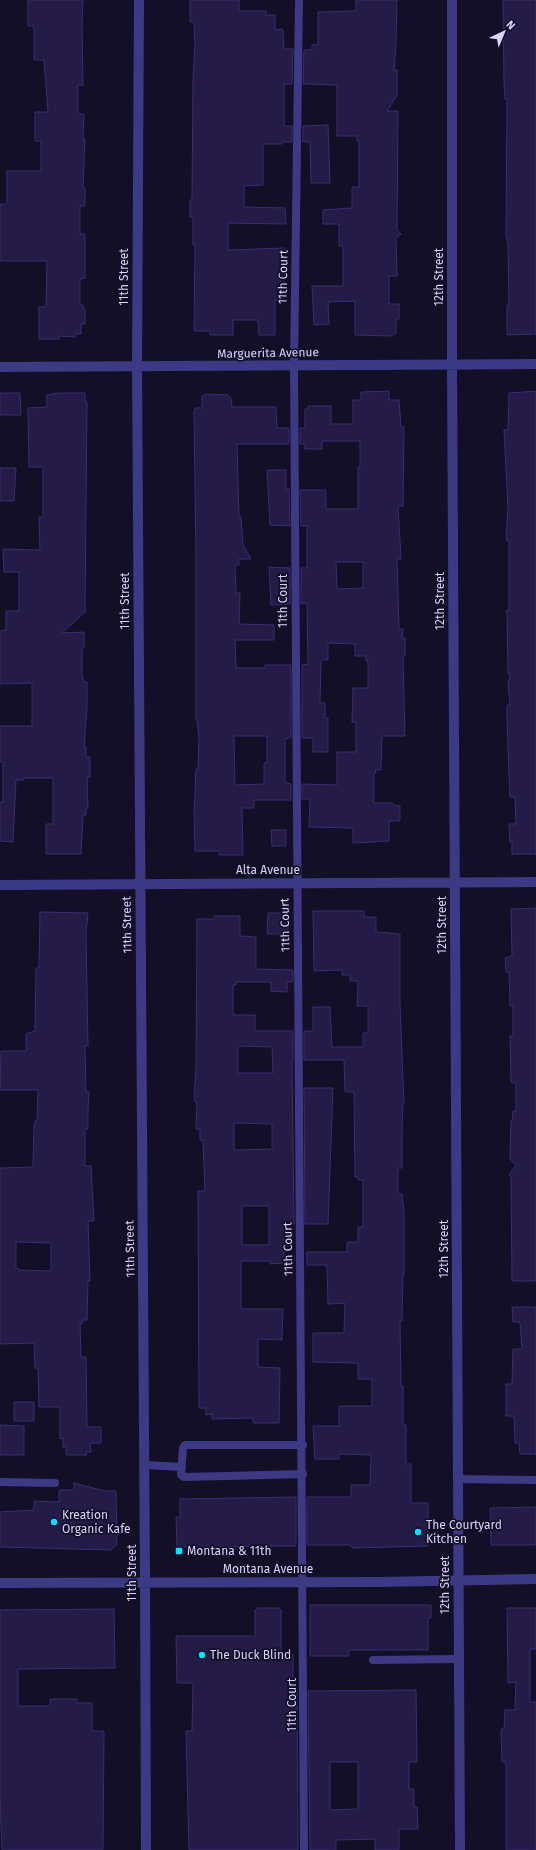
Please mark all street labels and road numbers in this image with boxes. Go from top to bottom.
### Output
street label: 12th Street [432,247,446,306]
street label: 11th Street [117,248,131,306]
street label: 11th Court [276,249,290,304]
street label: Marguerita Avenue [217,345,319,361]
street label: 12th Street [433,571,447,630]
street label: 11th Street [118,572,132,630]
street label: 11th Court [276,573,290,628]
street label: Alta Avenue [236,863,300,877]
street label: 12th Street [435,895,449,954]
street label: 11th Street [119,896,134,954]
street label: 11th Court [278,897,292,952]
street label: 12th Street [437,1219,451,1278]
street label: 11th Street [122,1220,137,1278]
street label: 11th Court [281,1221,295,1276]
street label: 11th Street [125,1544,139,1602]
street label: 12th Street [438,1555,452,1614]
street label: Montana Avenue [223,1562,313,1576]
street label: 11th Court [285,1677,299,1732]

